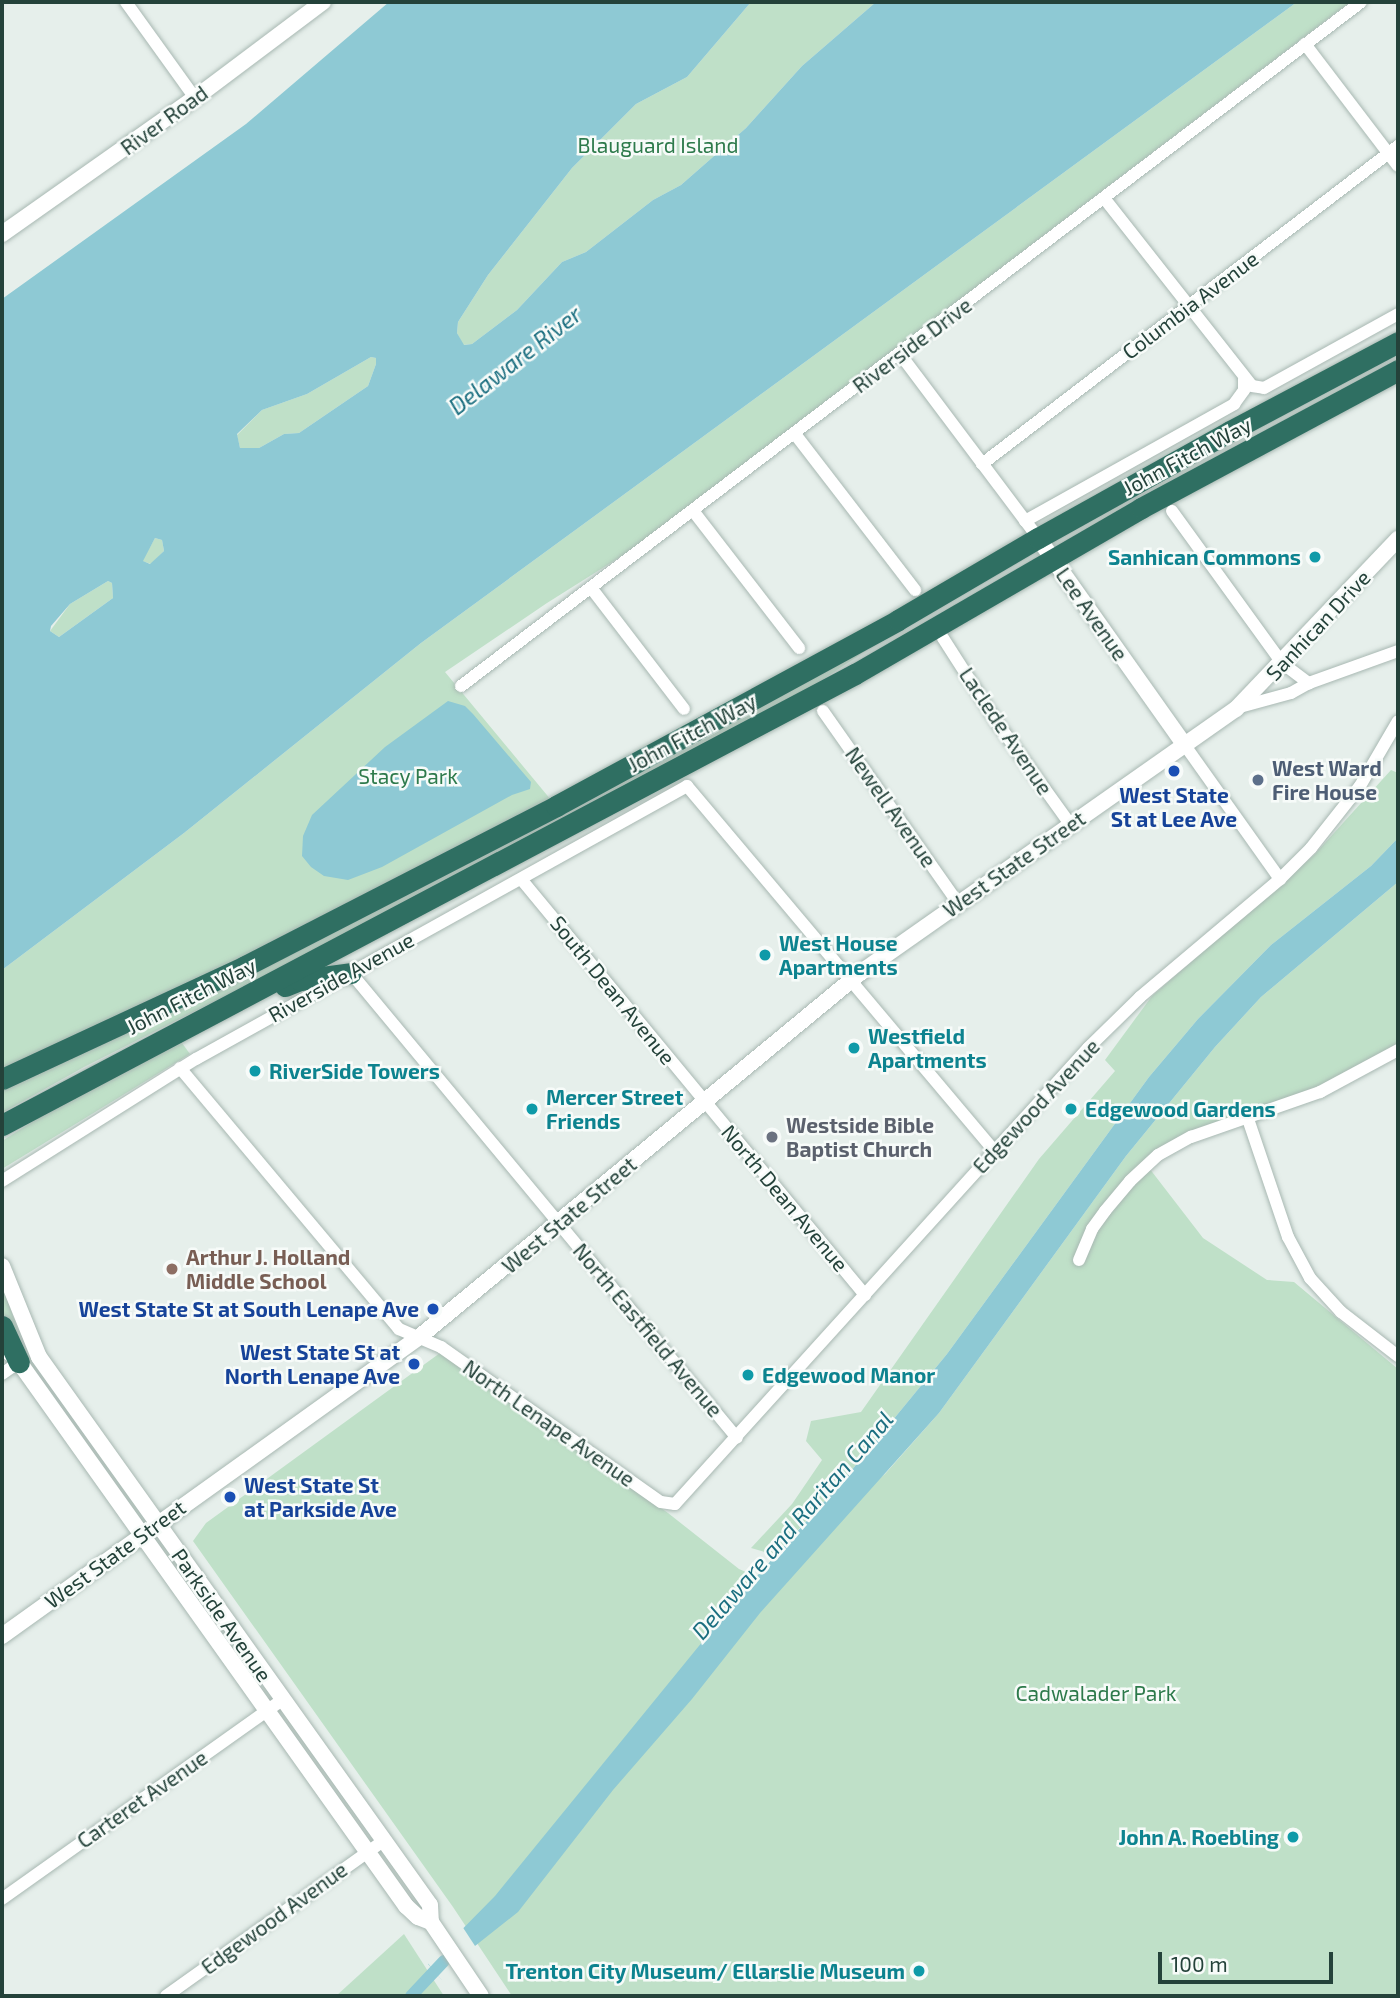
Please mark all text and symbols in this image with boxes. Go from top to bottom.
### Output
street label: River Road [115,80,213,160]
park label: Blauguard Island [577,132,739,158]
street label: Columbia Avenue [1117,246,1263,364]
street label: Riverside Drive [847,292,977,398]
water label: Delaware River [443,300,587,420]
street label: John Fitch Way [1118,412,1256,500]
place label: Sanhican Commons [1108,544,1301,570]
marker: Sanhican Commons [1307,549,1323,565]
street label: Lee Avenue [1051,562,1133,666]
street label: Sanhican Drive [1261,565,1375,685]
street label: Laclede Avenue [954,662,1058,800]
street label: John Fitch Way [623,689,761,777]
street label: Newell Avenue [840,742,942,872]
place label: West Ward Fire House [1272,755,1382,805]
park label: Stacy Park [358,763,458,789]
marker: West State St at Lee Ave [1166,763,1182,779]
marker: West Ward Fire House [1250,772,1266,788]
place label: West State St at Lee Ave [1111,782,1237,832]
street label: West State Street [938,806,1090,922]
street label: South Dean Avenue [545,910,681,1070]
street label: Riverside Avenue [264,926,418,1028]
place label: West House Apartments [779,930,898,980]
marker: West House Apartments [757,947,773,963]
street label: John Fitch Way [122,953,260,1039]
place label: Westfield Apartments [868,1023,987,1073]
street label: Edgewood Avenue [967,1033,1105,1179]
marker: Westfield Apartments [846,1040,862,1056]
place label: RiverSide Towers [269,1058,440,1084]
marker: RiverSide Towers [247,1063,263,1079]
place label: Mercer Street Friends [546,1084,684,1134]
place label: Edgewood Gardens [1085,1096,1276,1122]
marker: Mercer Street Friends [524,1101,540,1117]
marker: Edgewood Gardens [1063,1101,1079,1117]
place label: Westside Bible Baptist Church [786,1112,934,1162]
street label: North Dean Avenue [716,1119,854,1277]
marker: Westside Bible Baptist Church [764,1129,780,1145]
street label: West State Street [497,1151,641,1279]
street label: North Eastfield Avenue [568,1238,728,1422]
place label: Arthur J. Holland Middle School [186,1244,351,1294]
marker: Arthur J. Holland Middle School [164,1261,180,1277]
place label: West State St at South Lenape Ave [78,1296,419,1322]
marker: West State St at South Lenape Ave [425,1301,441,1317]
place label: West State St at North Lenape Ave [224,1339,400,1389]
street label: North Lenape Avenue [458,1354,640,1492]
marker: West State St at North Lenape Ave [406,1356,422,1372]
place label: Edgewood Manor [762,1362,935,1388]
marker: Edgewood Manor [740,1367,756,1383]
water label: Delaware and Raritan Canal [685,1405,899,1645]
place label: West State St at Parkside Ave [244,1472,397,1522]
marker: West State St at Parkside Ave [222,1489,238,1505]
street label: West State Street [40,1495,190,1613]
street label: Parkside Avenue [167,1543,277,1687]
park label: Cadwalader Park [1015,1680,1177,1706]
street label: Carteret Avenue [72,1745,212,1853]
place label: John A. Roebling [1118,1824,1279,1850]
marker: John A. Roebling [1285,1829,1301,1845]
street label: Edgewood Avenue [196,1856,352,1980]
scale bar [1162,1938,1337,1982]
text: 100 m [1171,1951,1228,1976]
place label: Trenton City Museum/ Ellarslie Museum [505,1958,905,1984]
marker: Trenton City Museum/ Ellarslie Museum [911,1963,927,1979]

